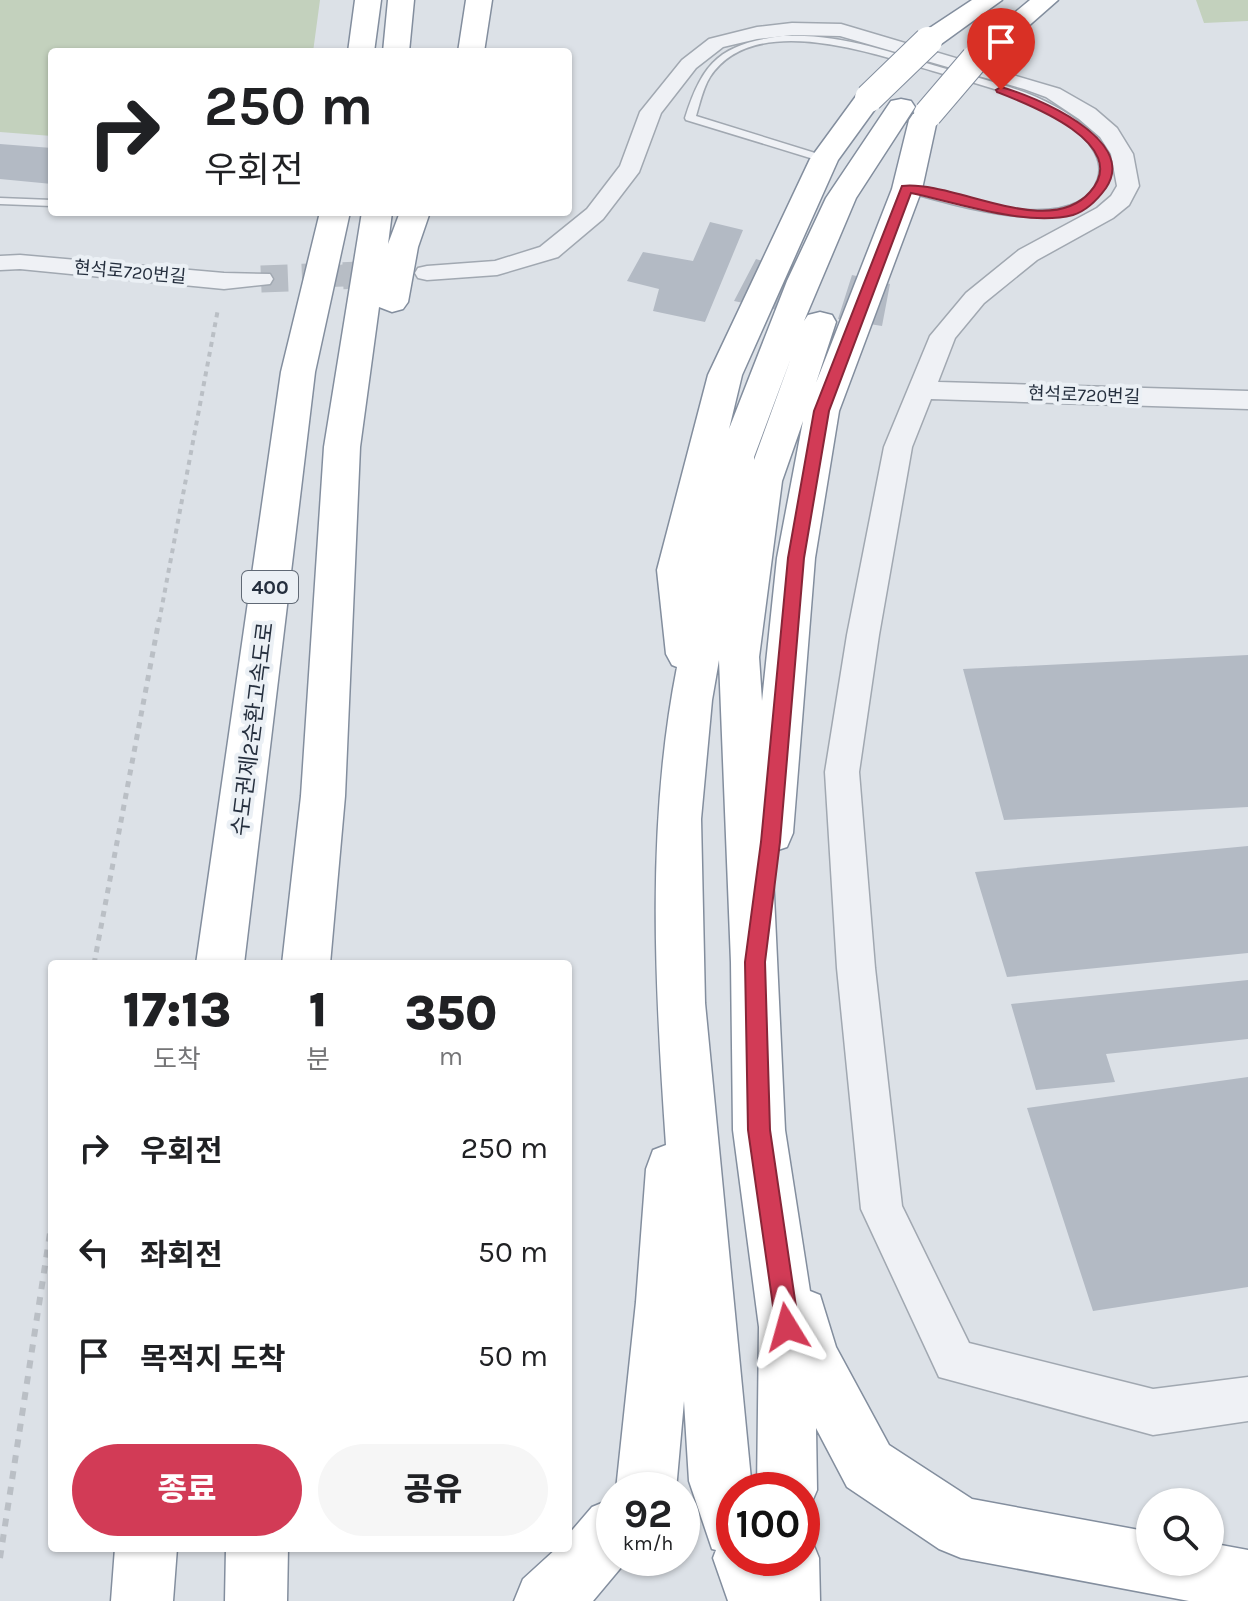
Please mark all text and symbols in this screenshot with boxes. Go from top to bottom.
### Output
pin [967,8,1035,90]
icon: arrive [979,20,1023,64]
text: 250 m [204,73,373,138]
icon: right [72,80,176,184]
text: 우회전 [204,149,303,191]
street label: 현석로720번길 [73,256,187,288]
street label: 현석로720번길 [1027,382,1141,408]
road number: 400 [242,571,298,603]
street label: 수도권제2순환고속도로 [227,621,279,837]
text: 17:13 [123,982,231,1038]
text: 1 [309,982,327,1038]
text: 350 [405,985,497,1041]
text: m [439,1041,463,1072]
text: 도착 [153,1044,201,1075]
text: 분 [306,1044,330,1075]
icon: right [72,1126,116,1170]
text: 250 m [461,1130,548,1166]
text: 우회전 [140,1133,223,1169]
icon: left [72,1230,116,1274]
text: 50 m [478,1234,548,1270]
text: 좌회전 [140,1237,223,1273]
position arrow [745,1285,829,1369]
icon: arrive [72,1334,116,1378]
text: 50 m [478,1338,548,1374]
text: 목적지 도착 [140,1341,286,1377]
button: 종료 [72,1444,302,1536]
button: 공유 [318,1444,548,1536]
speed limit sign: 100 [716,1472,820,1576]
map controls [1136,1488,1224,1576]
button: search [1136,1488,1224,1576]
text: 92 [624,1490,672,1537]
text: km/h [623,1532,673,1555]

